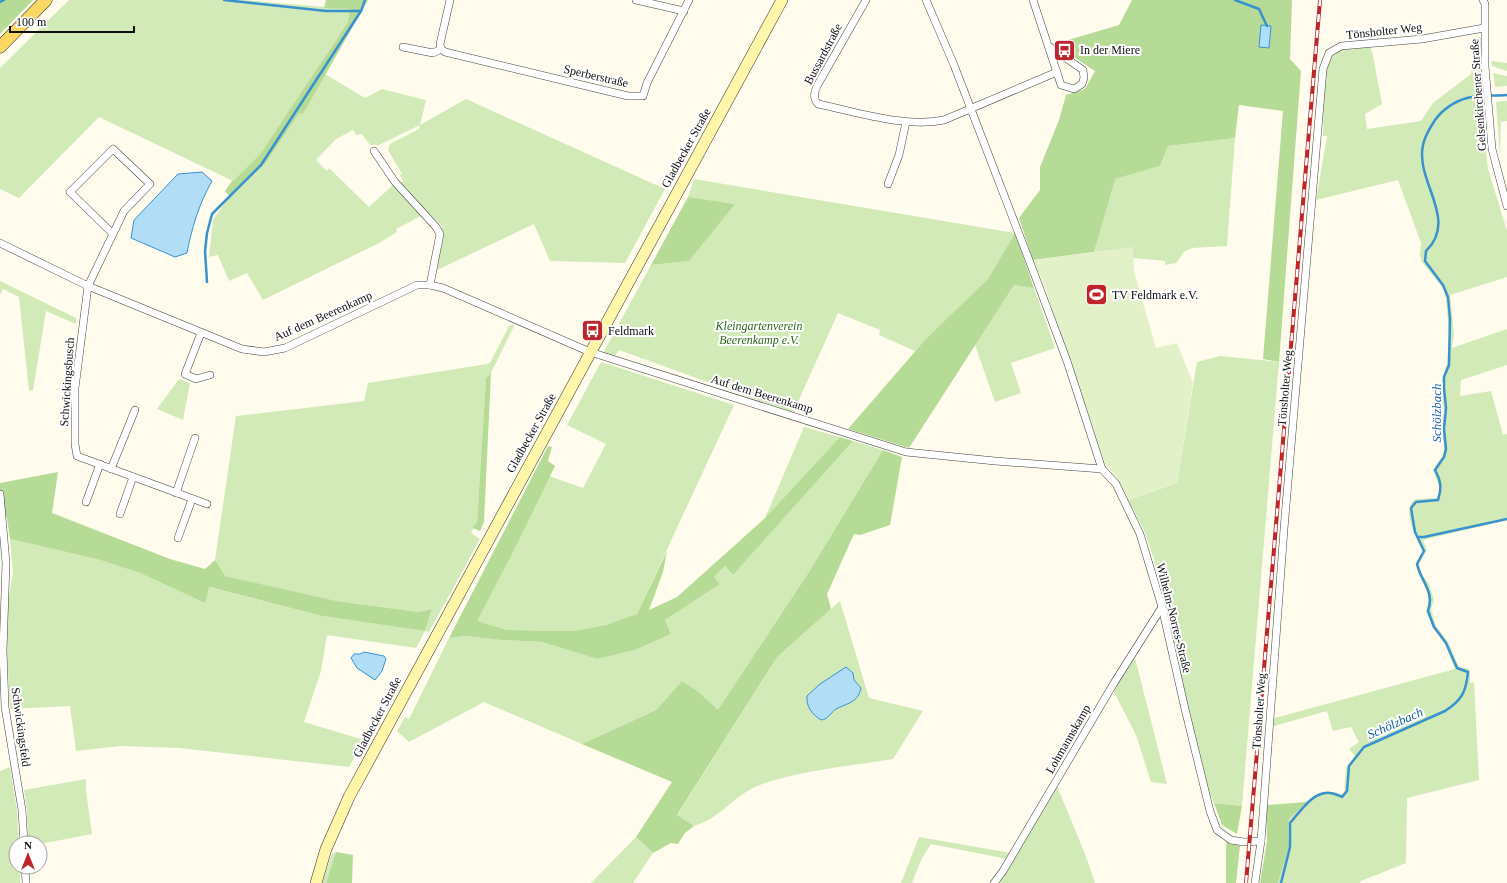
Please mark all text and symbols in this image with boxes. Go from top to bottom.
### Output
scale bar [10,8,134,34]
text: 100 m [16,15,47,29]
street label: Tönsholter Weg [1345,20,1423,42]
street label: Bussardstraße [801,21,845,87]
bus stop icon: In der Miere [1052,37,1078,63]
street label: Gelsenkirchener Straße [1467,39,1489,151]
place label: In der Miere [1080,43,1140,57]
street label: Sperberstraße [562,62,630,90]
street label: Gladbecker Straße [658,106,714,190]
sports icon: TV Feldmark e.V. [1084,282,1110,308]
street label: Auf dem Beerenkamp [272,288,374,344]
place label: TV Feldmark e.V. [1112,288,1198,302]
bus stop icon: Feldmark [580,318,606,344]
park label: Kleingartenverein Beerenkamp e.V. [715,319,802,347]
place label: Feldmark [608,324,654,338]
street label: Schwickingsbusch [57,337,77,427]
street label: Tönsholter Weg [1275,349,1295,427]
street label: Auf dem Beerenkamp [709,372,815,416]
water label: Schölzbach [1429,383,1444,443]
street label: Gladbecker Straße [503,391,559,475]
street label: Wilhelm-Norres-Straße [1154,562,1194,674]
street label: Tönsholter Weg [1249,672,1269,750]
street label: Gladbecker Straße [350,674,404,760]
street label: Schwickingsfeld [9,686,33,768]
street label: Lohmannskamp [1043,702,1093,776]
water label: Schölzbach [1365,704,1425,742]
north arrow [8,835,48,875]
text: N [24,839,32,851]

